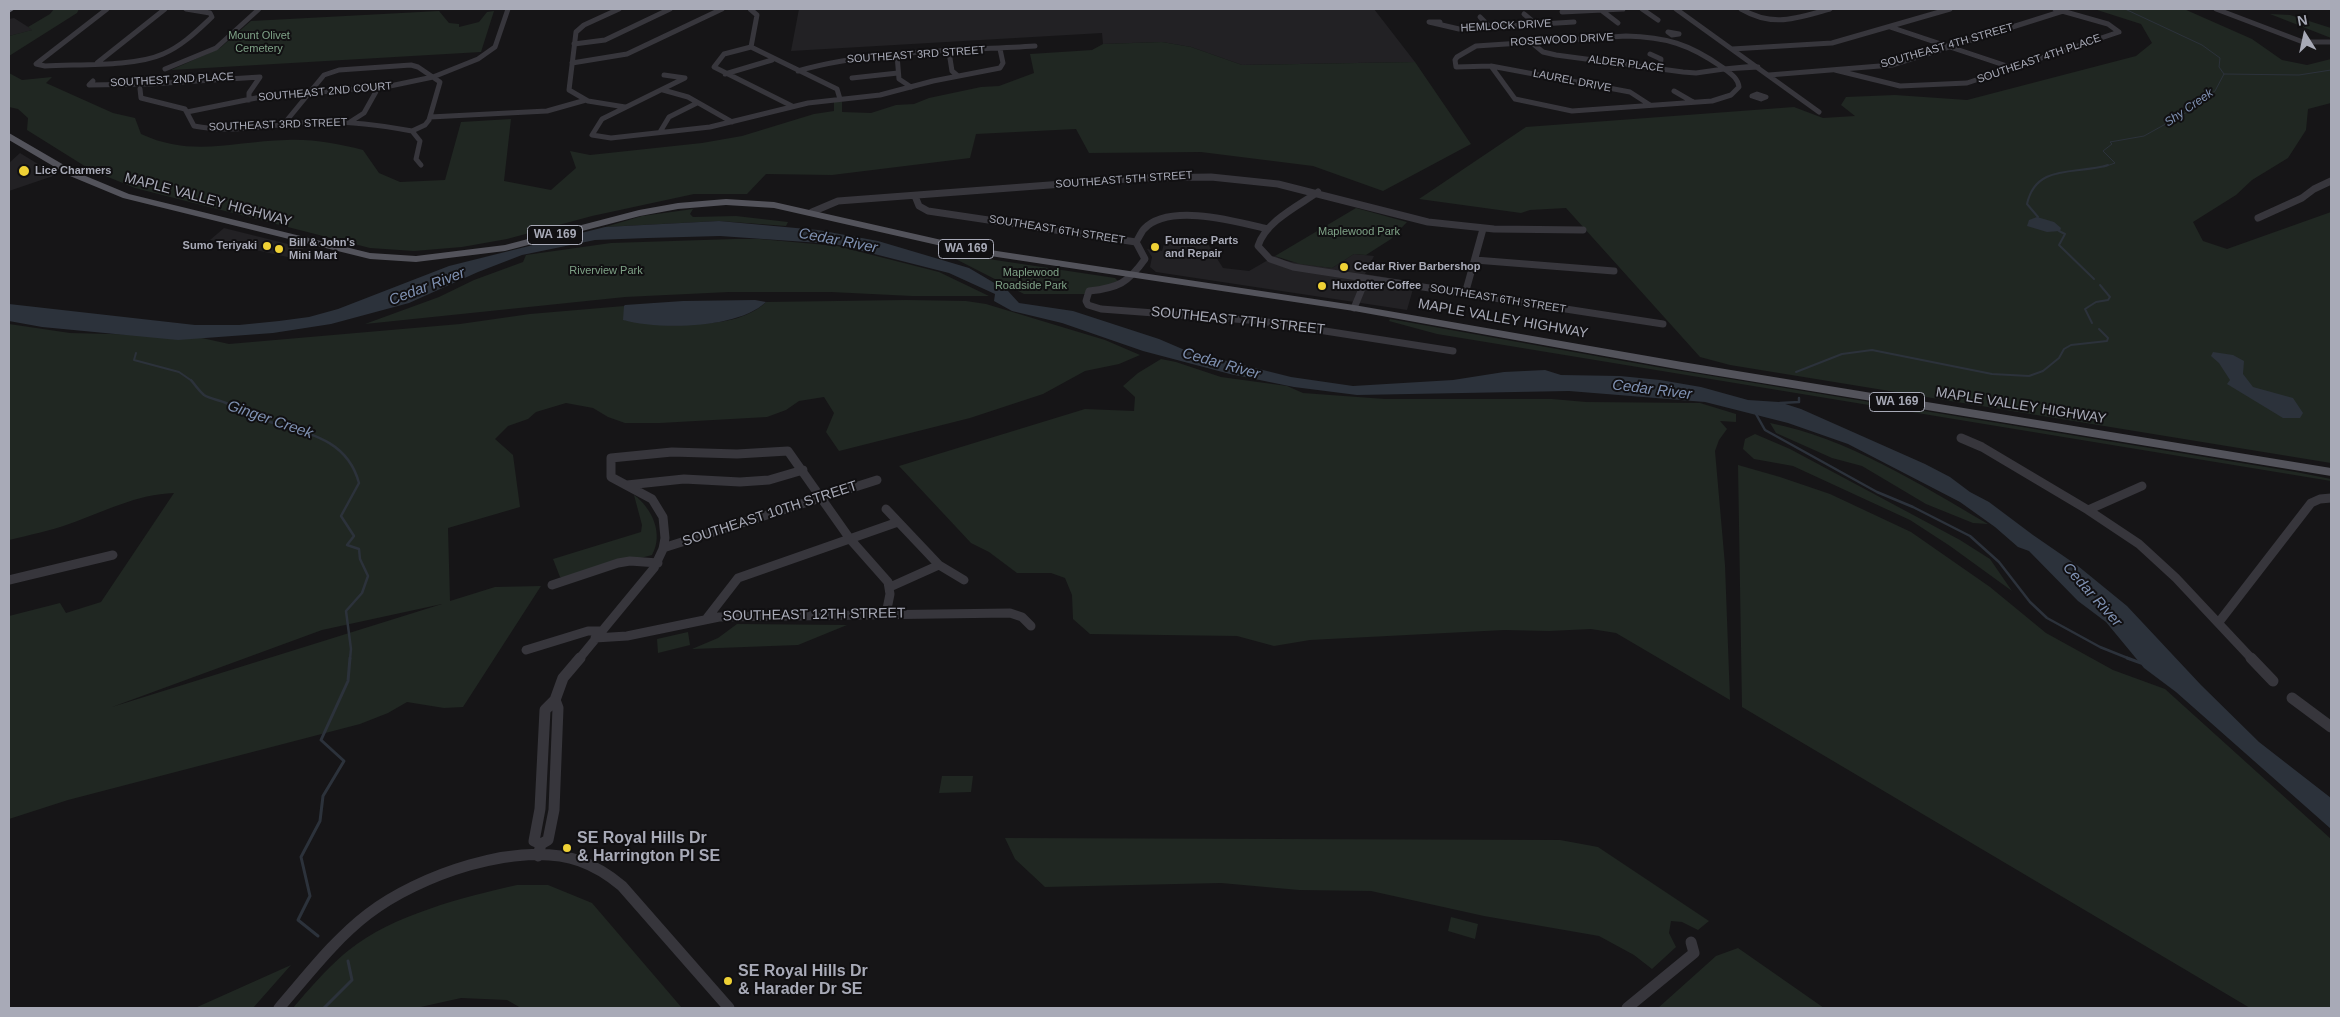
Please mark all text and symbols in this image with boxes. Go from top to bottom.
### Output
north arrow [2280,10,2330,60]
text: N [2296,11,2309,29]
street label: HEMLOCK DRIVE [1460,17,1552,35]
street label: SOUTHEAST 4TH STREET [1879,21,2015,71]
park label: Mount Olivet Cemetery [228,29,290,55]
street label: ROSEWOOD DRIVE [1510,31,1614,49]
street label: SOUTHEAST 4TH PLACE [1975,32,2103,86]
street label: SOUTHEAST 3RD STREET [846,44,986,66]
street label: ALDER PLACE [1588,53,1664,75]
street label: LAUREL DRIVE [1532,67,1612,95]
street label: SOUTHEST 2ND PLACE [110,70,234,90]
street label: SOUTHEAST 2ND COURT [258,80,392,104]
water label: Shy Creek [2162,86,2216,130]
street label: SOUTHEAST 3RD STREET [208,116,348,134]
marker: Lice Charmers [17,164,31,178]
place label: Lice Charmers [35,164,111,178]
street label: SOUTHEAST 5TH STREET [1055,169,1193,191]
street label: MAPLE VALLEY HIGHWAY [123,170,293,230]
street label: SOUTHEAST 6TH STREET [988,213,1126,247]
water label: Cedar River [797,225,879,257]
park label: Maplewood Park [1318,225,1400,239]
road number: WA 169 [528,226,582,244]
place label: Furnace Parts and Repair [1165,234,1238,260]
place label: Bill & John's Mini Mart [289,236,355,262]
place label: Sumo Teriyaki [183,239,257,253]
marker: Sumo Teriyaki [261,240,273,252]
road number: WA 169 [938,240,994,258]
marker: Furnace Parts and Repair [1149,241,1161,253]
marker: Bill & John's Mini Mart [273,243,285,255]
place label: Cedar River Barbershop [1354,260,1481,274]
marker: Cedar River Barbershop [1338,261,1350,273]
water label: Cedar River [386,264,468,310]
park label: Riverview Park [569,264,643,278]
park label: Maplewood Roadside Park [995,266,1067,292]
place label: Huxdotter Coffee [1332,279,1421,293]
marker: Huxdotter Coffee [1316,280,1328,292]
street label: SOUTHEAST 6TH STREET [1429,282,1567,316]
street label: MAPLE VALLEY HIGHWAY [1417,296,1589,342]
street label: SOUTHEAST 7TH STREET [1150,303,1326,339]
water label: Cedar River [1180,344,1262,384]
water label: Cedar River [1611,376,1693,404]
street label: MAPLE VALLEY HIGHWAY [1935,384,2107,428]
road number: WA 169 [1870,392,1924,412]
water label: Ginger Creek [225,397,315,443]
street label: SOUTHEAST 10TH STREET [680,478,860,550]
water label: Cedar River [2059,559,2125,631]
street label: SOUTHEAST 12TH STREET [722,605,906,625]
place label: SE Royal Hills Dr & Harrington Pl SE [577,829,720,867]
marker: SE Royal Hills Dr & Harrington Pl SE [561,842,573,854]
place label: SE Royal Hills Dr & Harader Dr SE [738,962,868,1000]
marker: SE Royal Hills Dr & Harader Dr SE [722,975,734,987]

